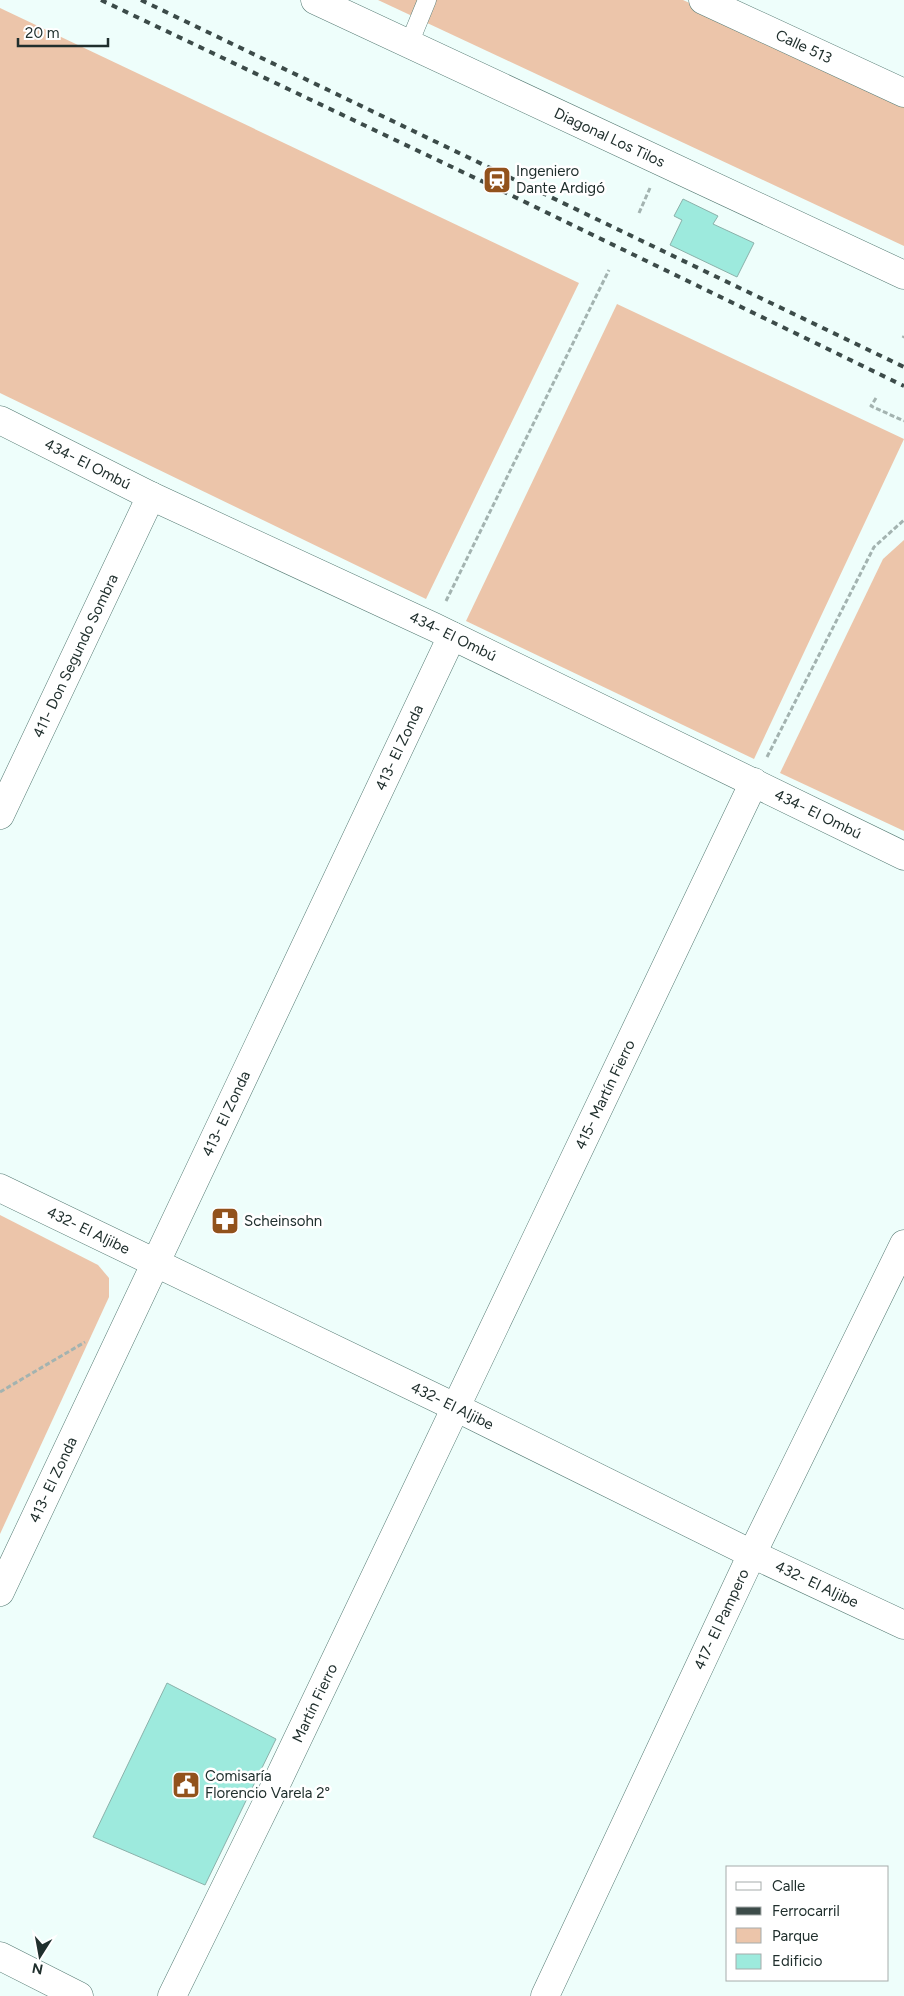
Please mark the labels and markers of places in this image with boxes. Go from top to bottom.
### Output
place label: Ingeniero Dante Ardigó [516,162,605,197]
station icon: Ingeniero Dante Ardigó [482,165,512,195]
pharmacy icon: Scheinsohn [210,1206,240,1236]
place label: Scheinsohn [244,1212,322,1230]
place label: Comisaría Florencio Varela 2° [205,1767,330,1802]
public building icon: Comisaría Florencio Varela 2° [171,1770,201,1800]

